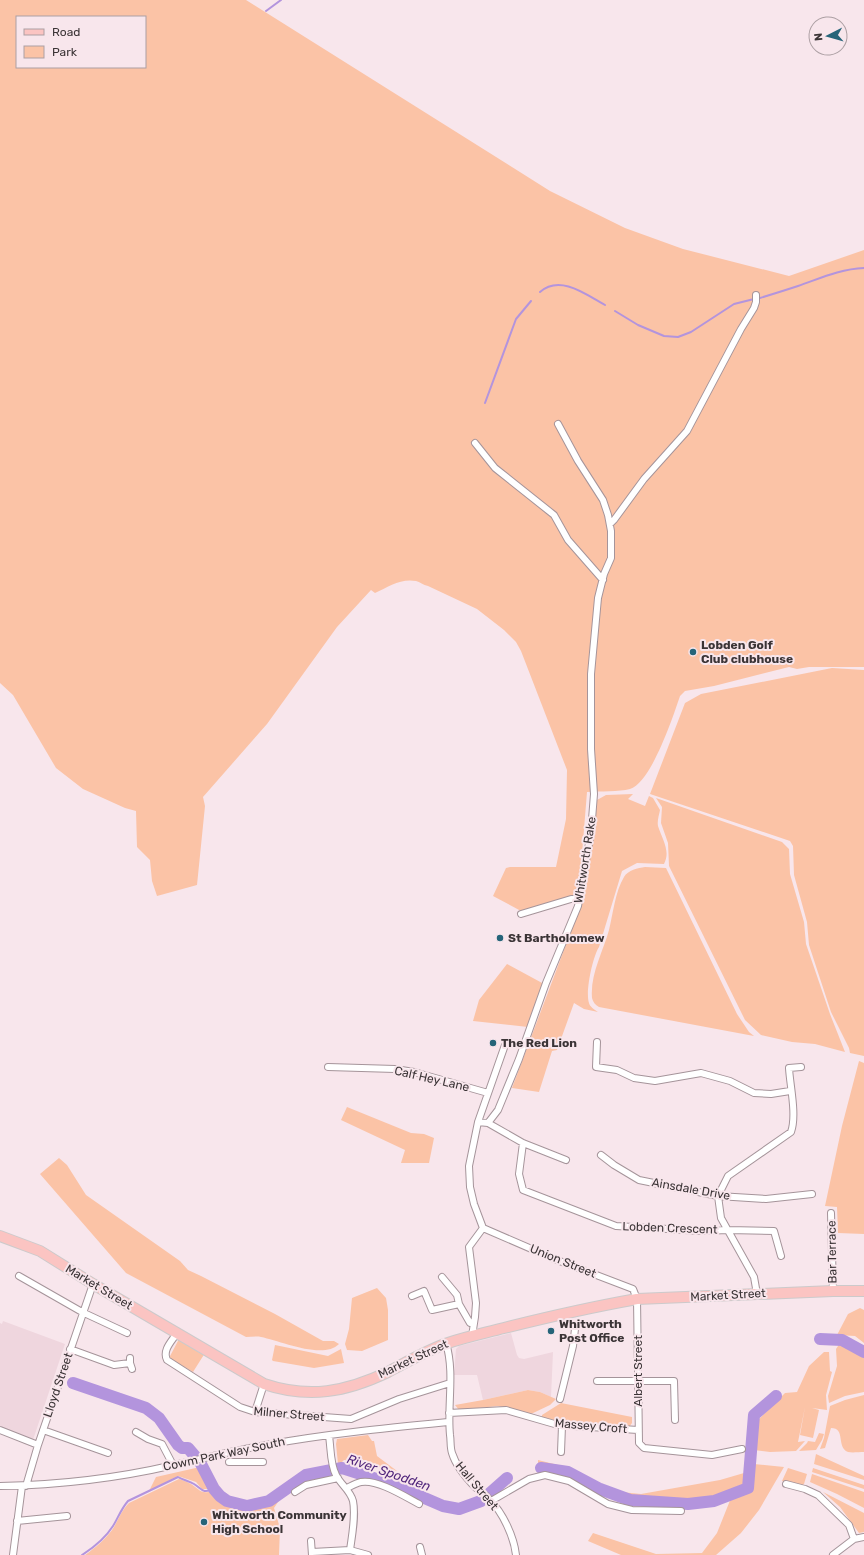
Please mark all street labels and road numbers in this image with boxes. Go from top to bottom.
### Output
street label: Whitworth Rake [571,815,599,904]
street label: Calf Hey Lane [393,1064,471,1094]
street label: Ainsdale Drive [651,1175,732,1203]
street label: Lobden Crescent [622,1219,718,1237]
street label: Bar Terrace [824,1220,840,1284]
street label: Union Street [528,1241,599,1281]
street label: Market Street [63,1262,135,1313]
street label: Market Street [690,1286,766,1304]
street label: Albert Street [631,1335,645,1407]
street label: Market Street [376,1337,450,1381]
street label: Lloyd Street [40,1351,76,1419]
street label: Milner Street [253,1404,325,1424]
street label: Massey Croft [554,1416,628,1436]
street label: Cowm Park Way South [162,1434,286,1474]
street label: Hall Street [453,1459,501,1513]

